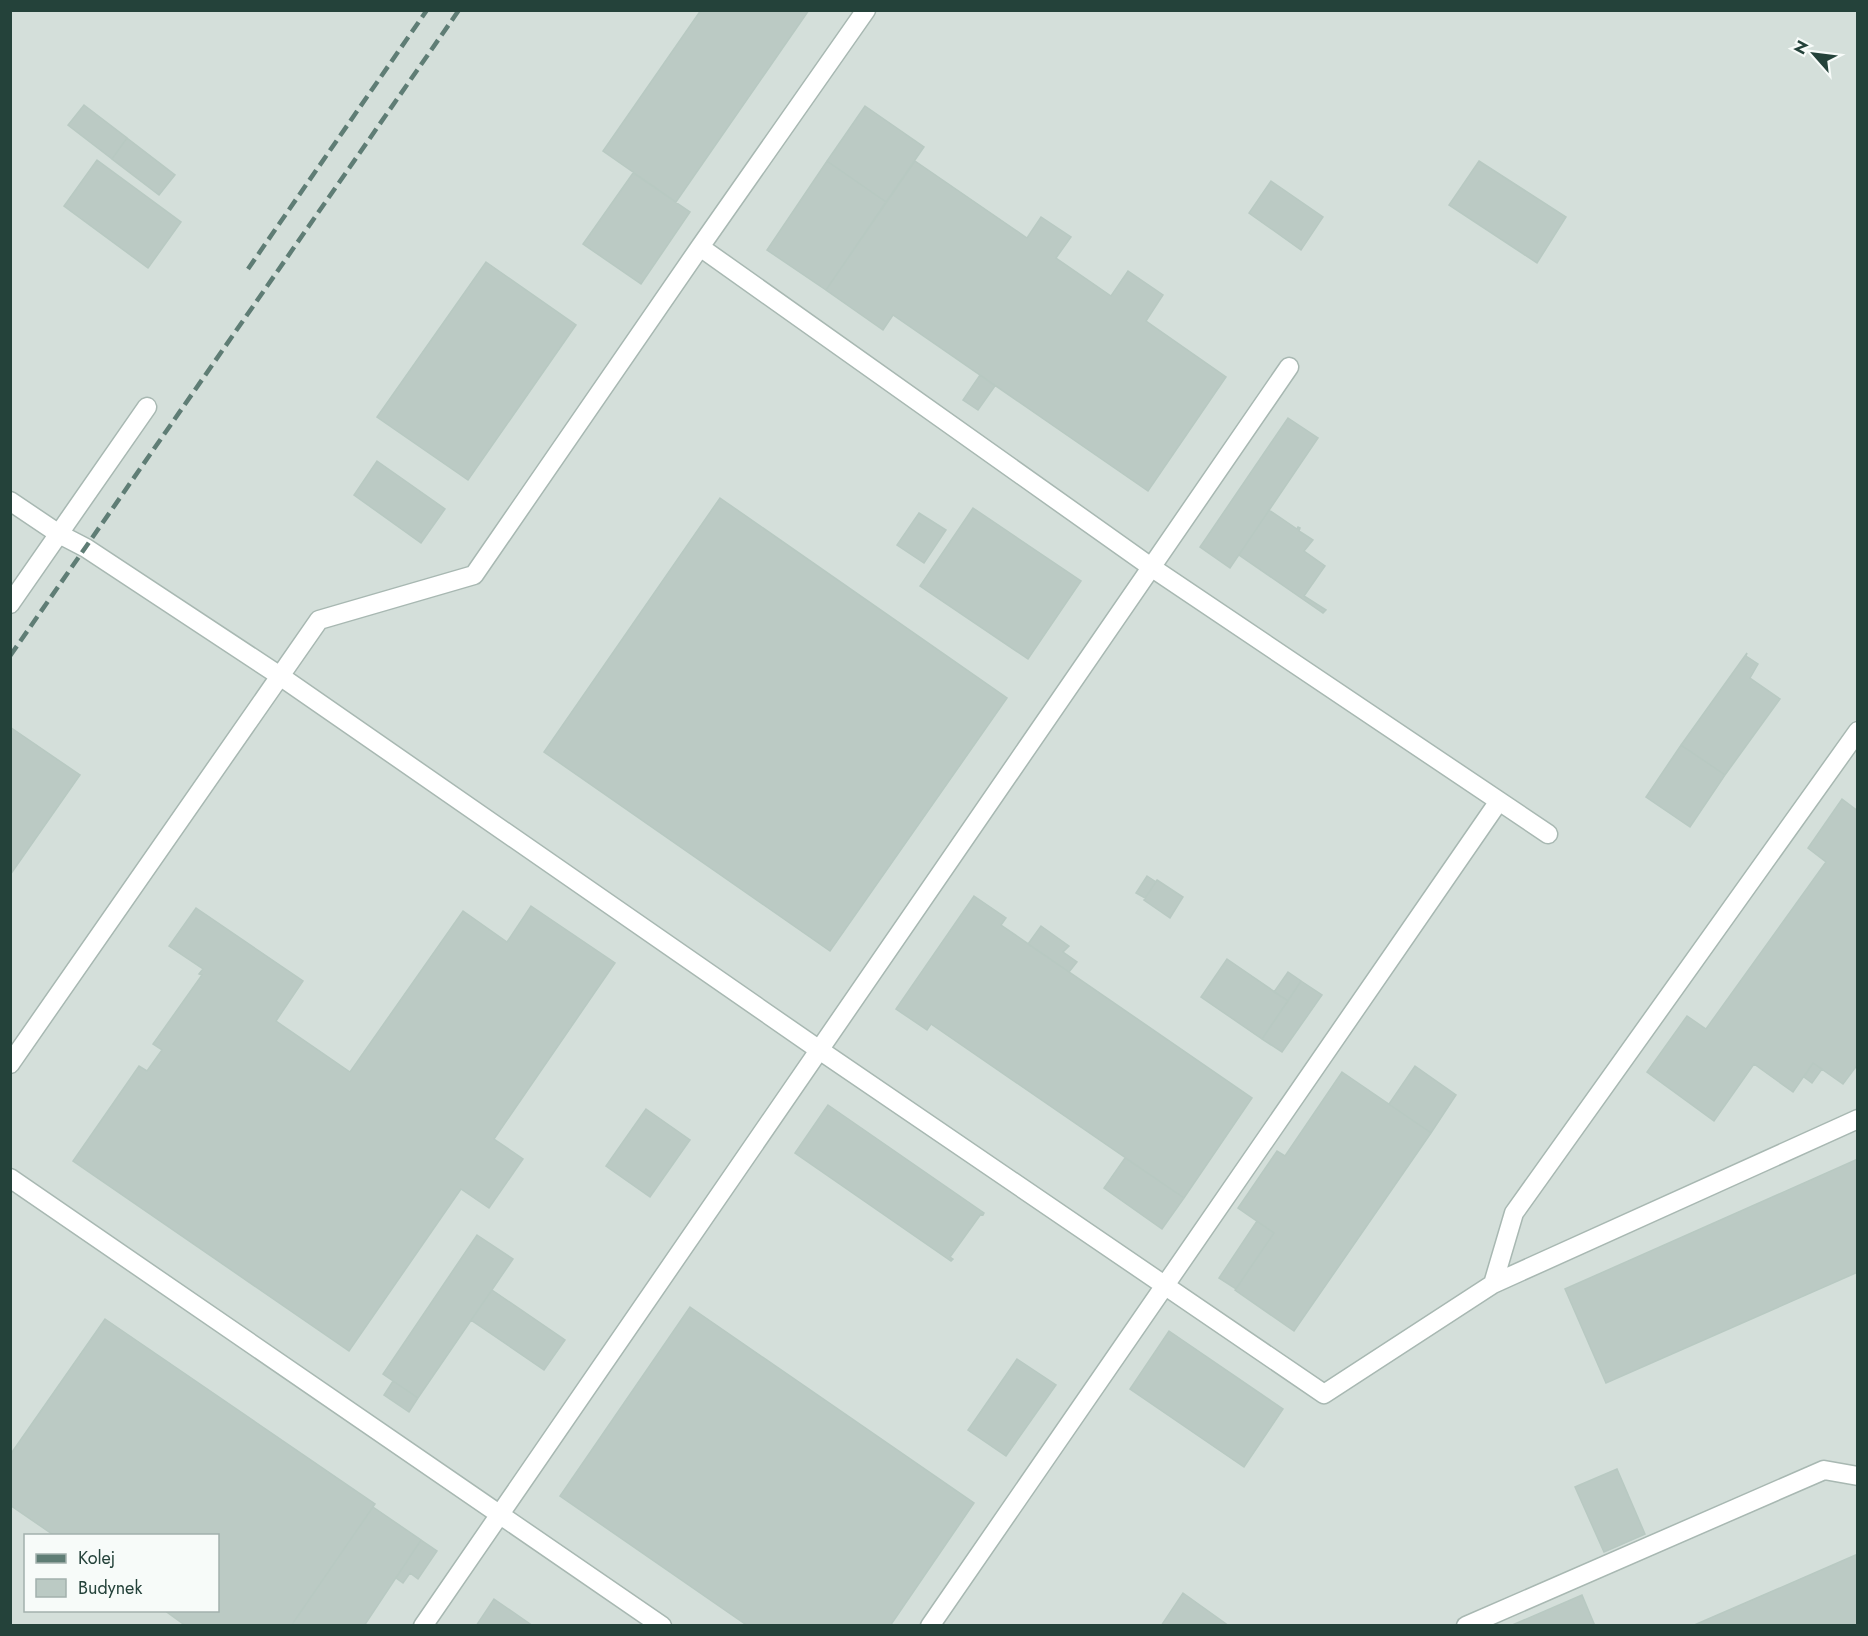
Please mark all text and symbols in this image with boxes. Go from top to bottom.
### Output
north arrow [1784,24,1844,84]
text: N [1788,36,1814,58]
legend [24,1534,219,1612]
text: Kolej [78,1545,115,1571]
text: Budynek [78,1575,142,1601]

